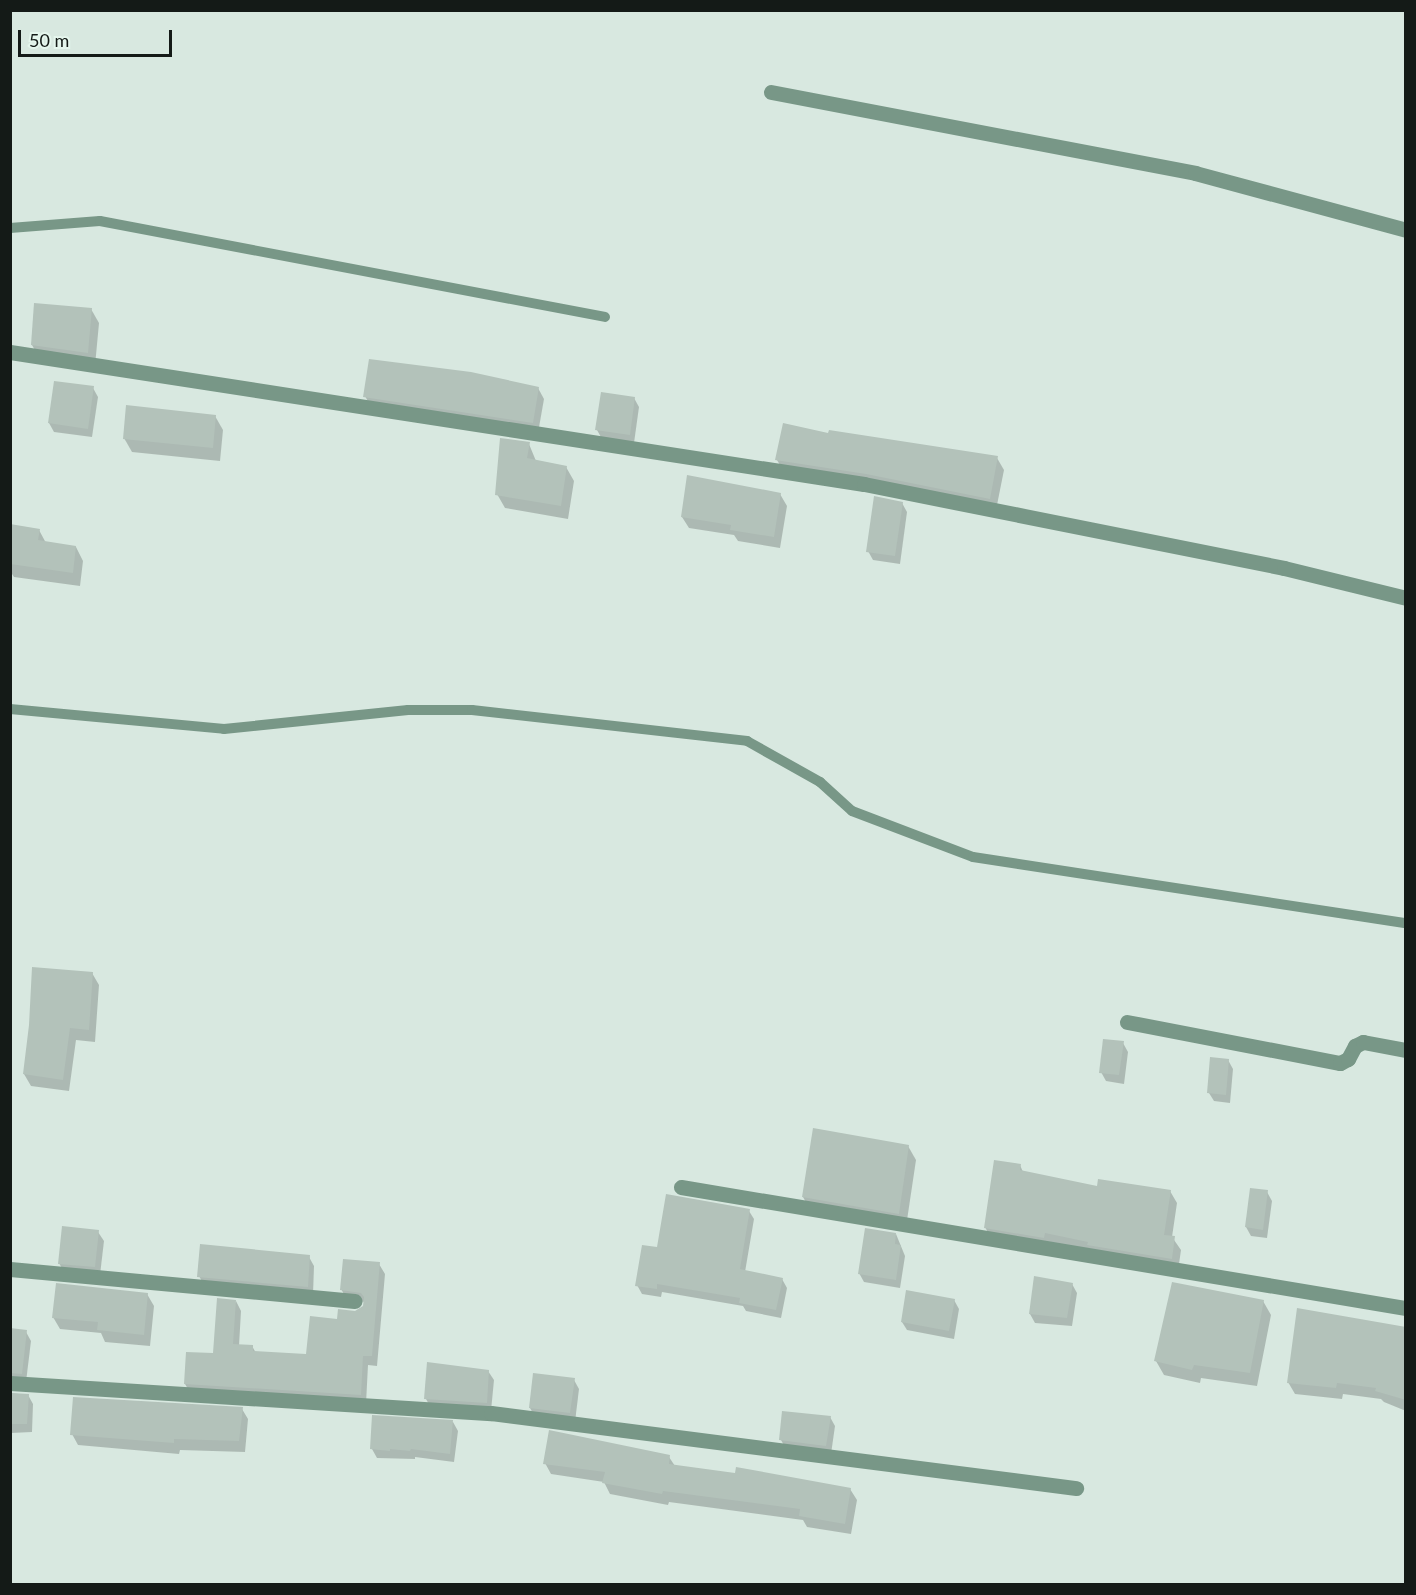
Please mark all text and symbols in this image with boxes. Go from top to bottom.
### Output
scale bar [21,18,176,56]
text: 50 m [29,29,69,51]

